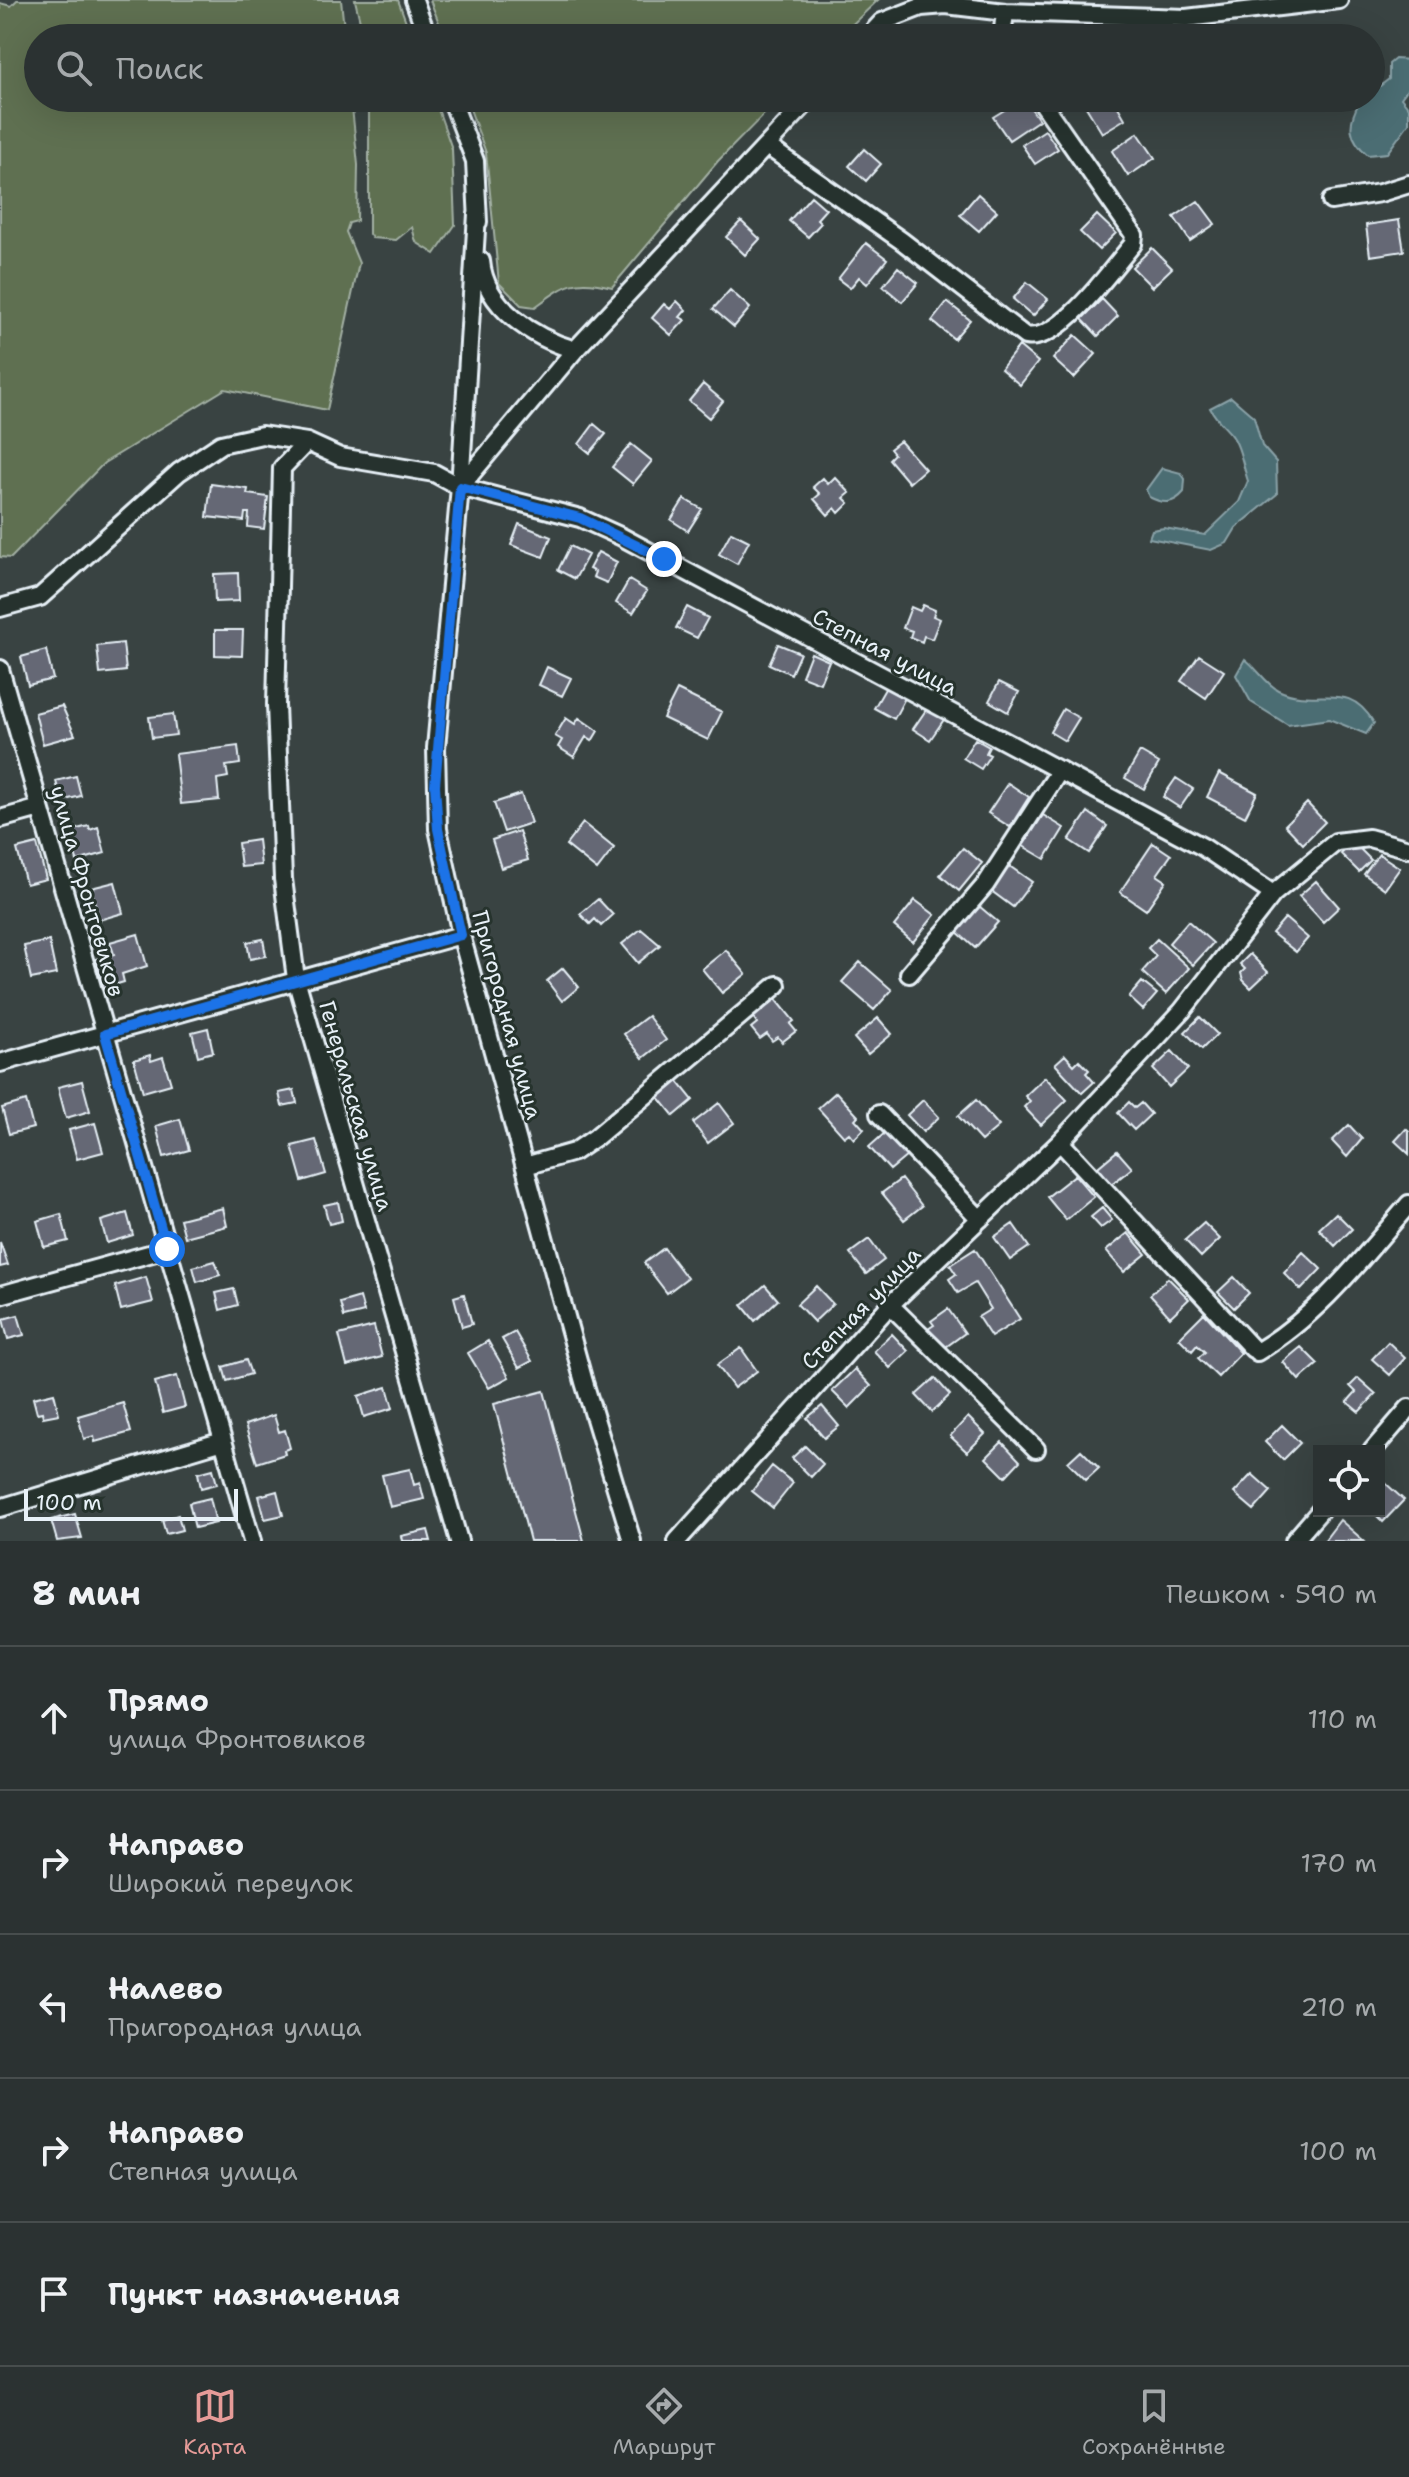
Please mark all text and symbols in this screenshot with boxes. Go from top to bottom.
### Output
search box [24,24,1385,112]
icon: search [52,46,96,90]
text: Поиск [116,48,204,89]
route end [646,541,682,577]
street label: Степная улица [807,602,963,703]
street label: улица Фронтовиков [43,782,131,1000]
street label: Пригородная улица [465,908,549,1123]
street label: Генеральская улица [312,997,400,1215]
route start [149,1231,185,1267]
street label: Степная улица [795,1240,927,1376]
map controls [1313,1445,1385,1517]
button: locate [1313,1445,1385,1517]
scale bar [24,1485,238,1521]
text: 100 m [36,1488,102,1517]
text: 8 мин [32,1570,141,1616]
text: Пешком · 590 m [1166,1576,1377,1611]
text: Прямо [108,1680,209,1721]
icon: ahead [32,1696,76,1740]
text: 110 m [1307,1701,1377,1736]
text: улица Фронтовиков [108,1721,366,1756]
text: Направо [108,1824,244,1865]
icon: right [32,1840,76,1884]
text: 170 m [1300,1845,1377,1880]
text: Широкий переулок [108,1865,353,1900]
text: Налево [108,1968,223,2009]
icon: left [32,1984,76,2028]
text: 210 m [1300,1989,1377,2024]
text: Пригородная улица [108,2009,362,2044]
text: Направо [108,2112,244,2153]
icon: right [32,2128,76,2172]
text: 100 m [1299,2133,1377,2168]
text: Степная улица [108,2153,298,2188]
icon: arrive [32,2272,76,2316]
text: Пункт назначения [108,2274,400,2315]
tab: Карта [183,2384,246,2461]
tab: Маршрут [613,2384,715,2461]
tab: Сохранённые [1082,2384,1226,2461]

